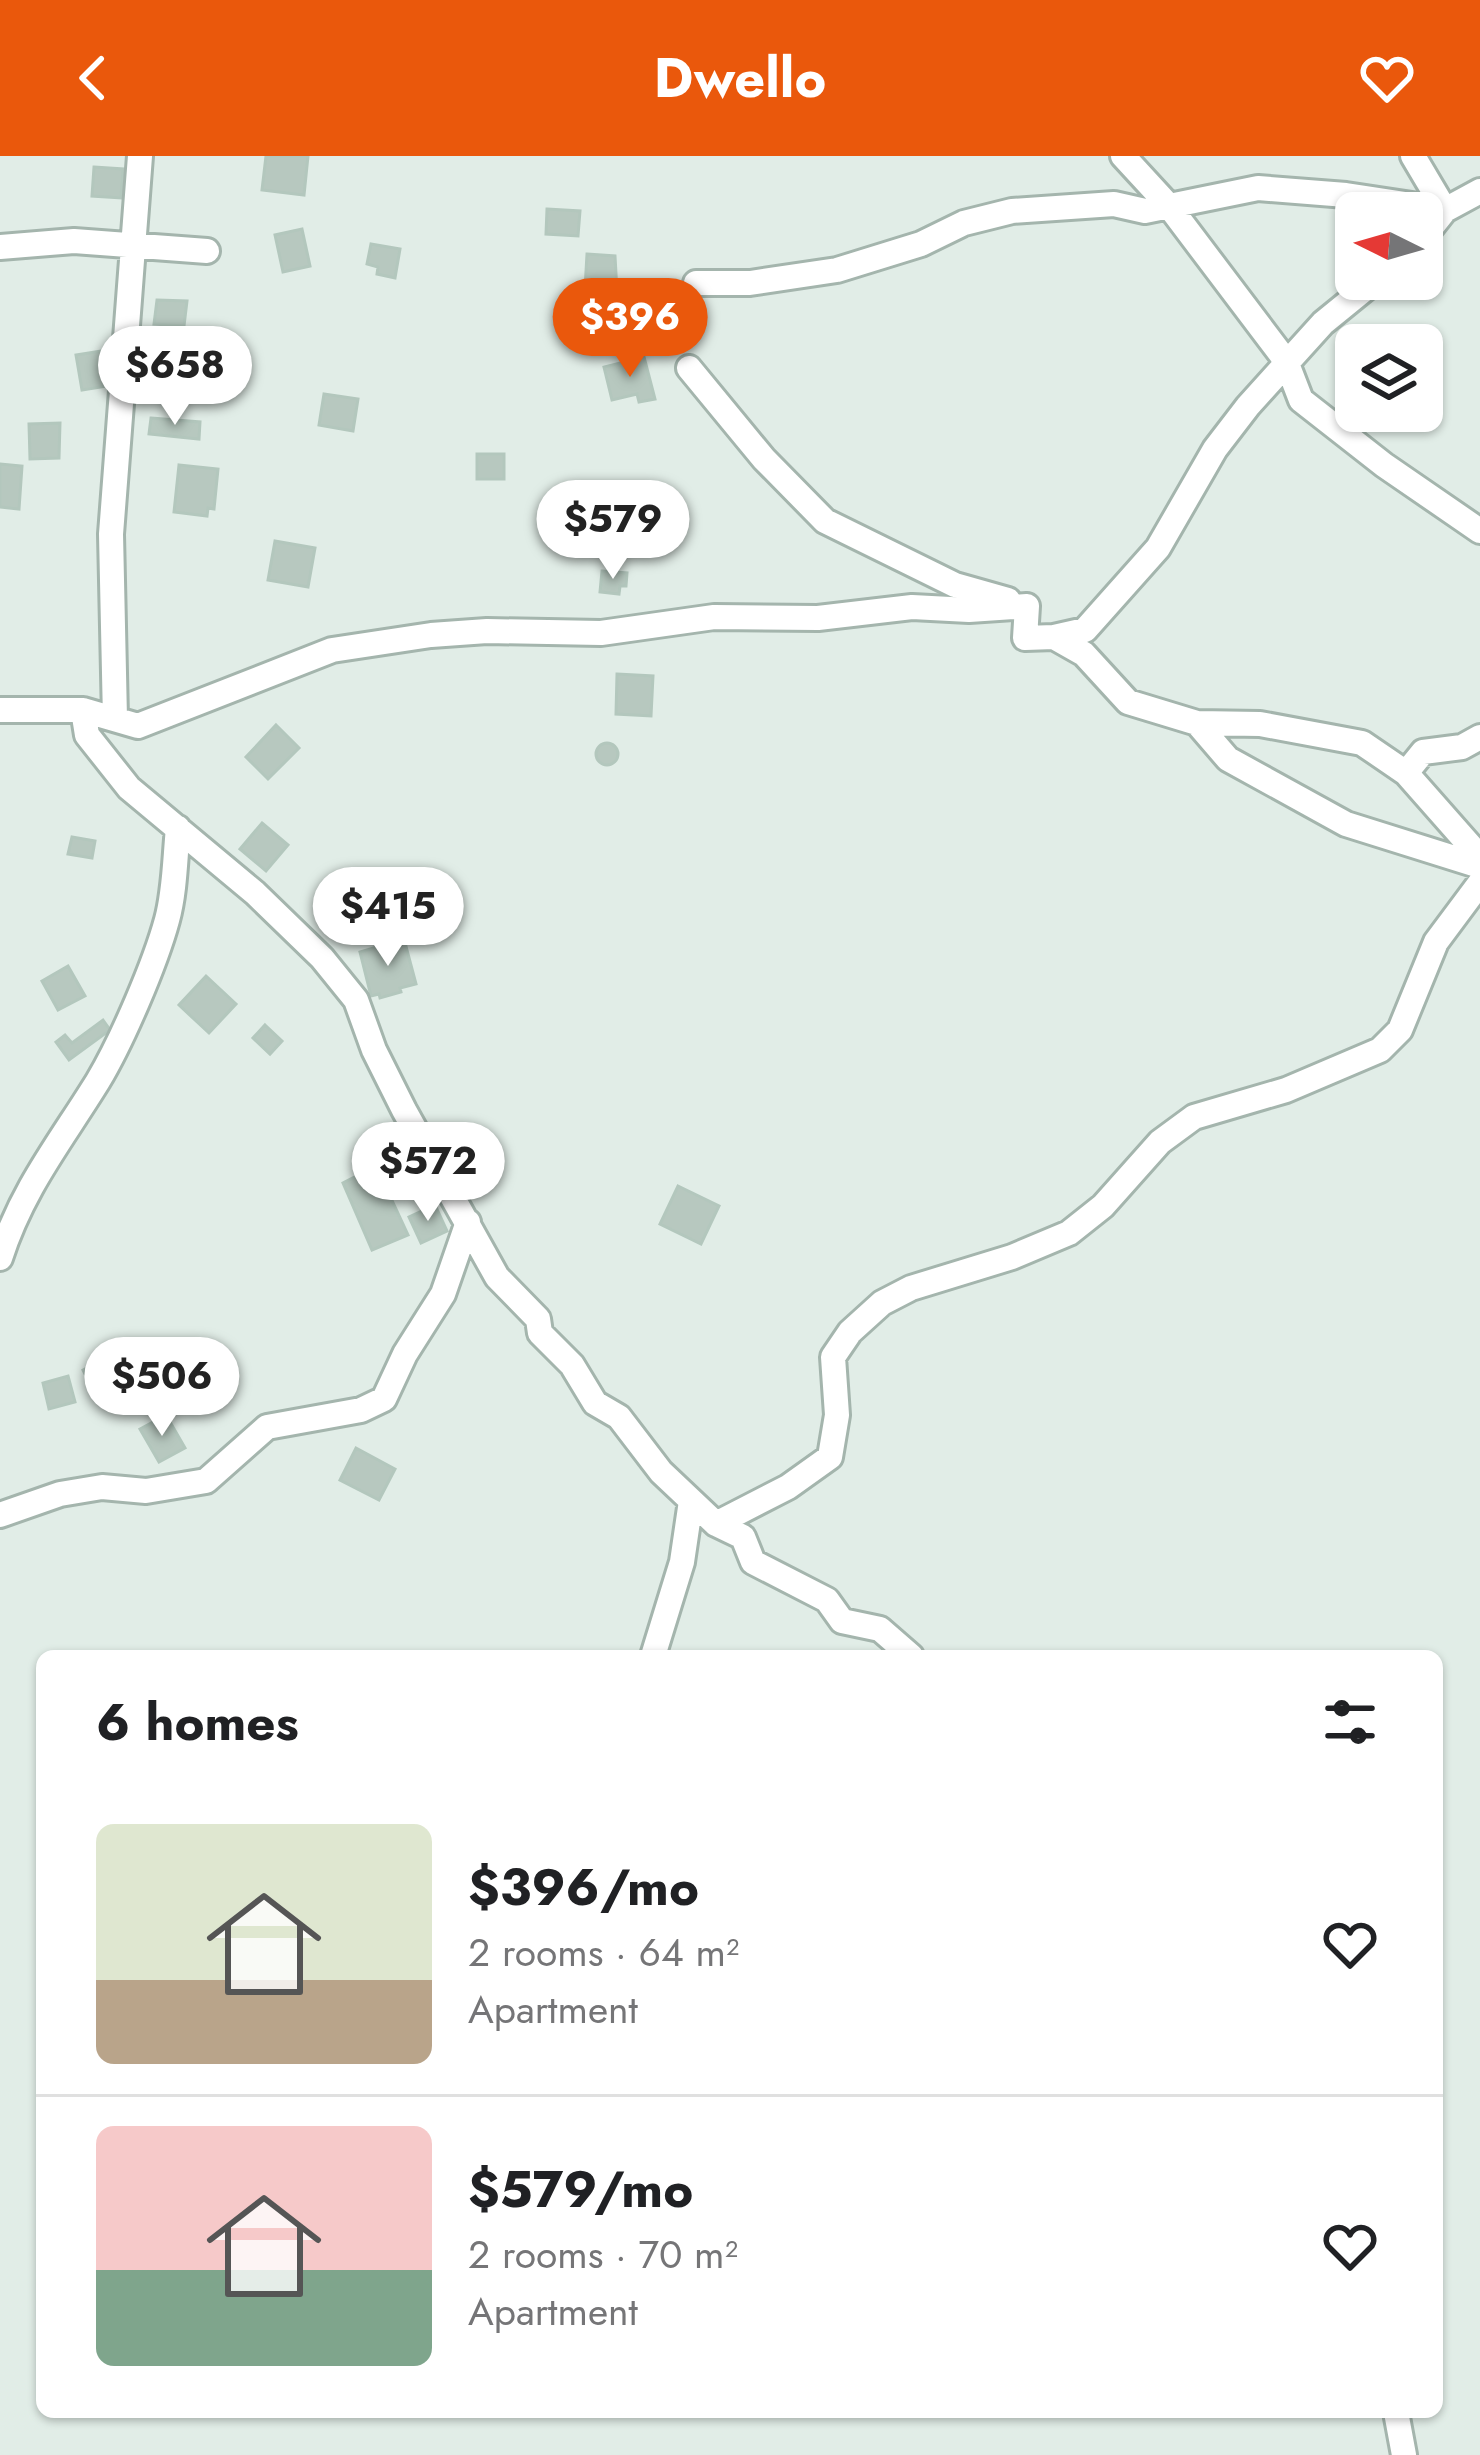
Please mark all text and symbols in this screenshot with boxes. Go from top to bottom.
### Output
text: Dwello [654,39,826,117]
icon: back [60,45,126,111]
icon: heart [1354,45,1420,111]
north arrow [1335,192,1443,300]
map controls [1335,192,1443,432]
pin: $396 [559,278,701,380]
text: $396 [580,288,680,345]
button: layers [1335,324,1443,432]
pin: $658 [104,326,246,428]
text: $658 [125,336,225,393]
pin: $579 [542,480,684,582]
text: $579 [563,490,663,547]
pin: $415 [317,867,459,969]
text: $415 [340,877,436,934]
pin: $572 [357,1122,499,1224]
text: $572 [379,1132,477,1189]
pin: $506 [91,1337,233,1439]
text: $506 [111,1347,213,1404]
text: 6 homes [96,1685,299,1759]
icon: filters [1317,1689,1383,1755]
text: $396/mo [468,1850,699,1924]
icon: home [192,1872,336,2016]
icon: heart [1317,1911,1383,1977]
text: 2 rooms · 64 m² [468,1924,739,1981]
text: Apartment [468,1981,638,2038]
text: $579/mo [468,2152,693,2226]
icon: home [192,2174,336,2318]
icon: heart [1317,2213,1383,2279]
text: 2 rooms · 70 m² [468,2226,738,2283]
text: Apartment [468,2283,638,2340]

